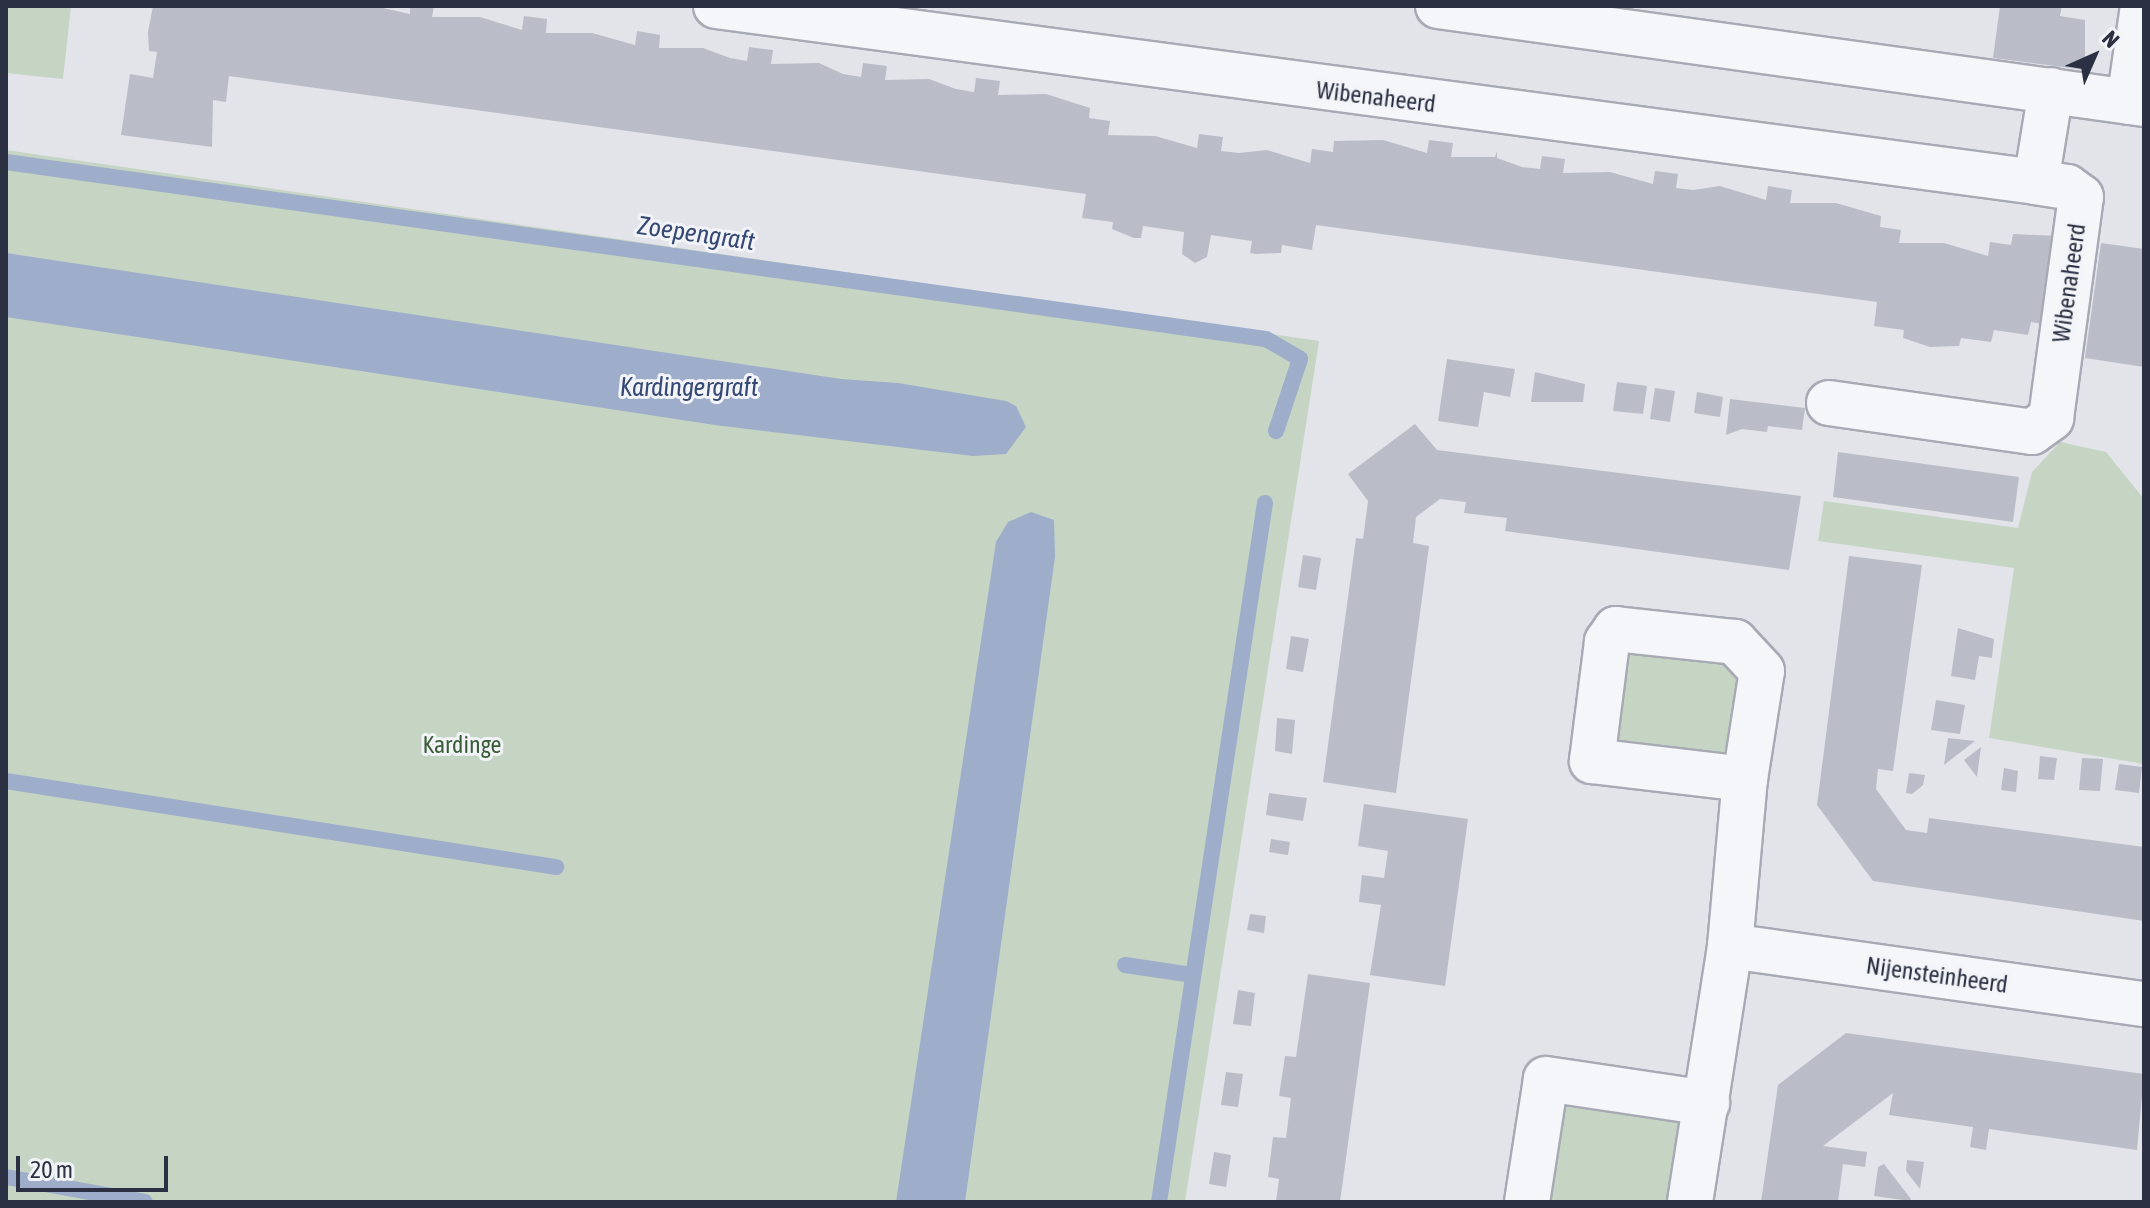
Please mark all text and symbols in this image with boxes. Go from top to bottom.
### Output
north arrow [2054,16,2134,96]
text: N [2097,25,2125,53]
street label: Wibenaheerd [1315,75,1437,119]
water label: Zoepengraft [635,210,757,258]
street label: Wibenaheerd [2046,222,2092,344]
water label: Kardingergraft [620,372,758,404]
park label: Kardinge [423,731,501,759]
street label: Nijensteinheerd [1864,951,2010,999]
scale bar [20,1140,172,1190]
text: 20 m [30,1156,73,1183]

